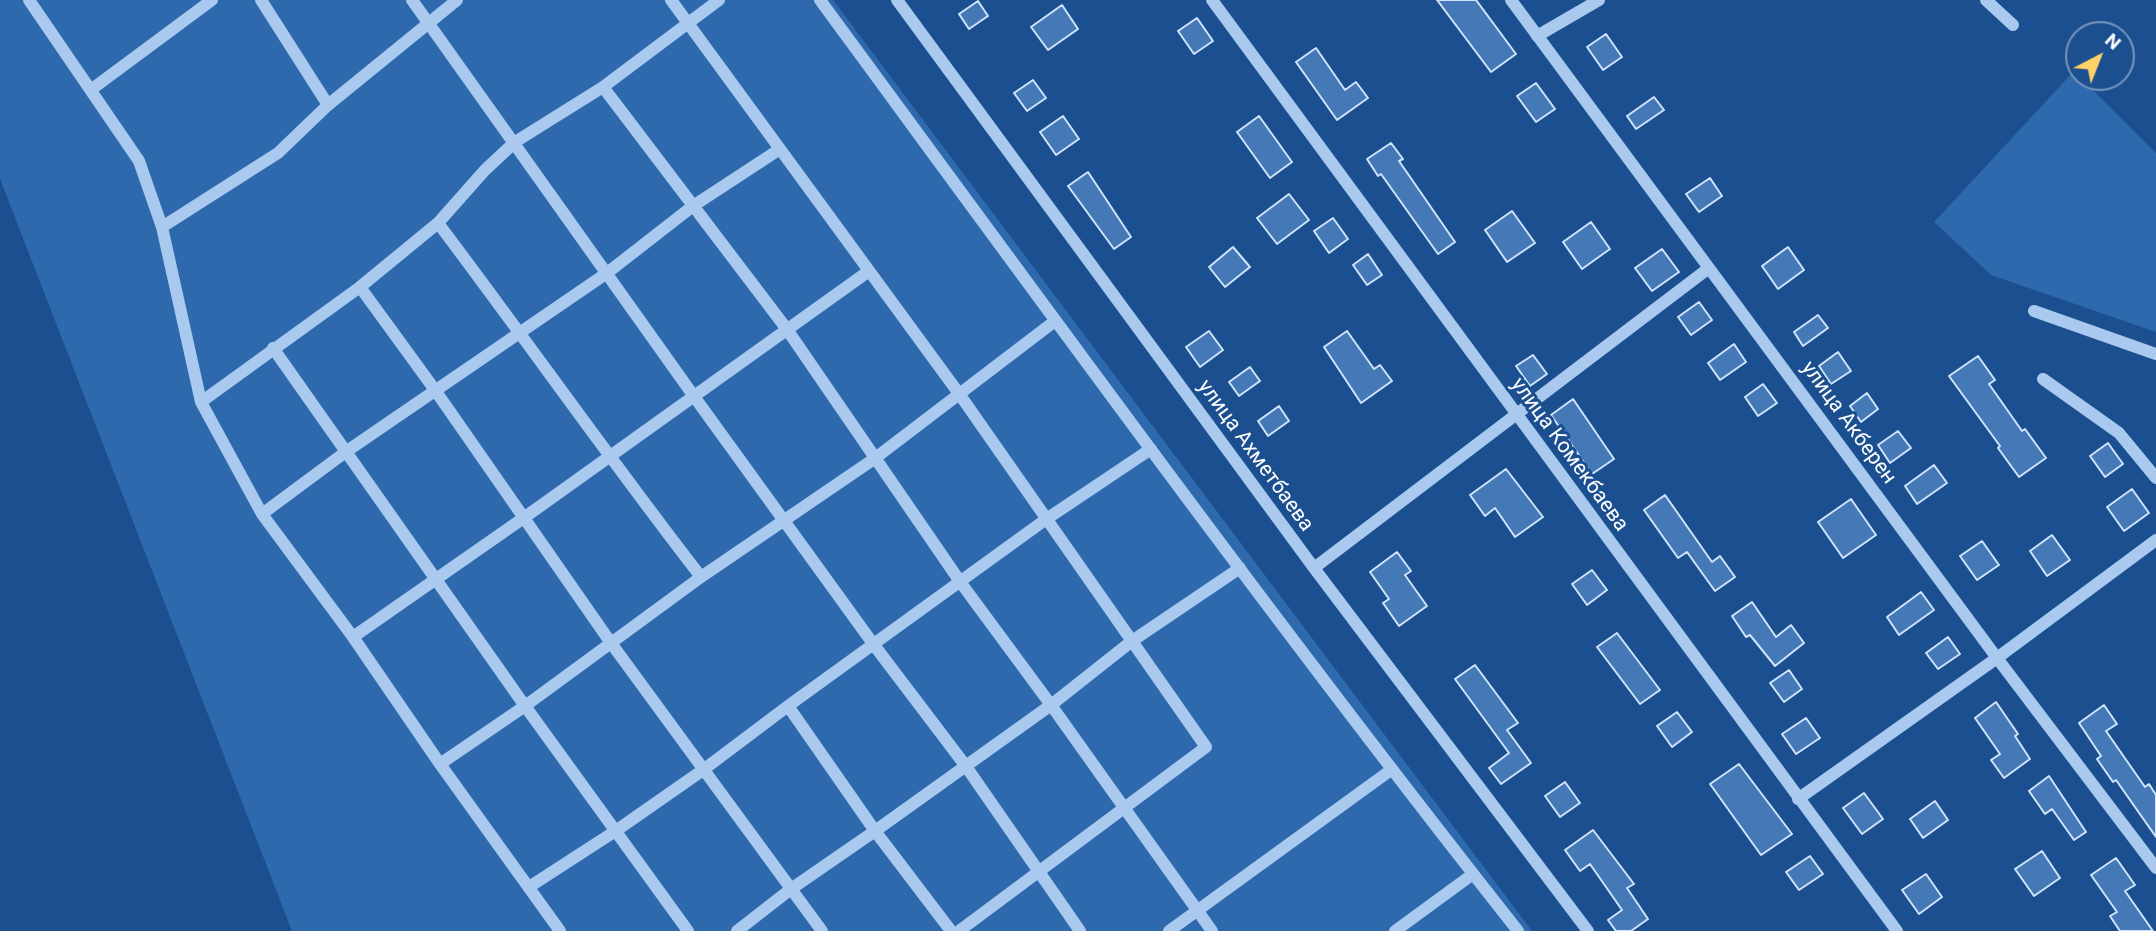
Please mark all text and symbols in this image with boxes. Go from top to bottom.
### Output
north arrow [2065,21,2135,91]
text: N [2100,28,2126,55]
street label: улица Акберен [1795,357,1901,489]
street label: улица Комекбаева [1505,373,1633,537]
street label: улица Ахметбаева [1192,375,1318,537]

